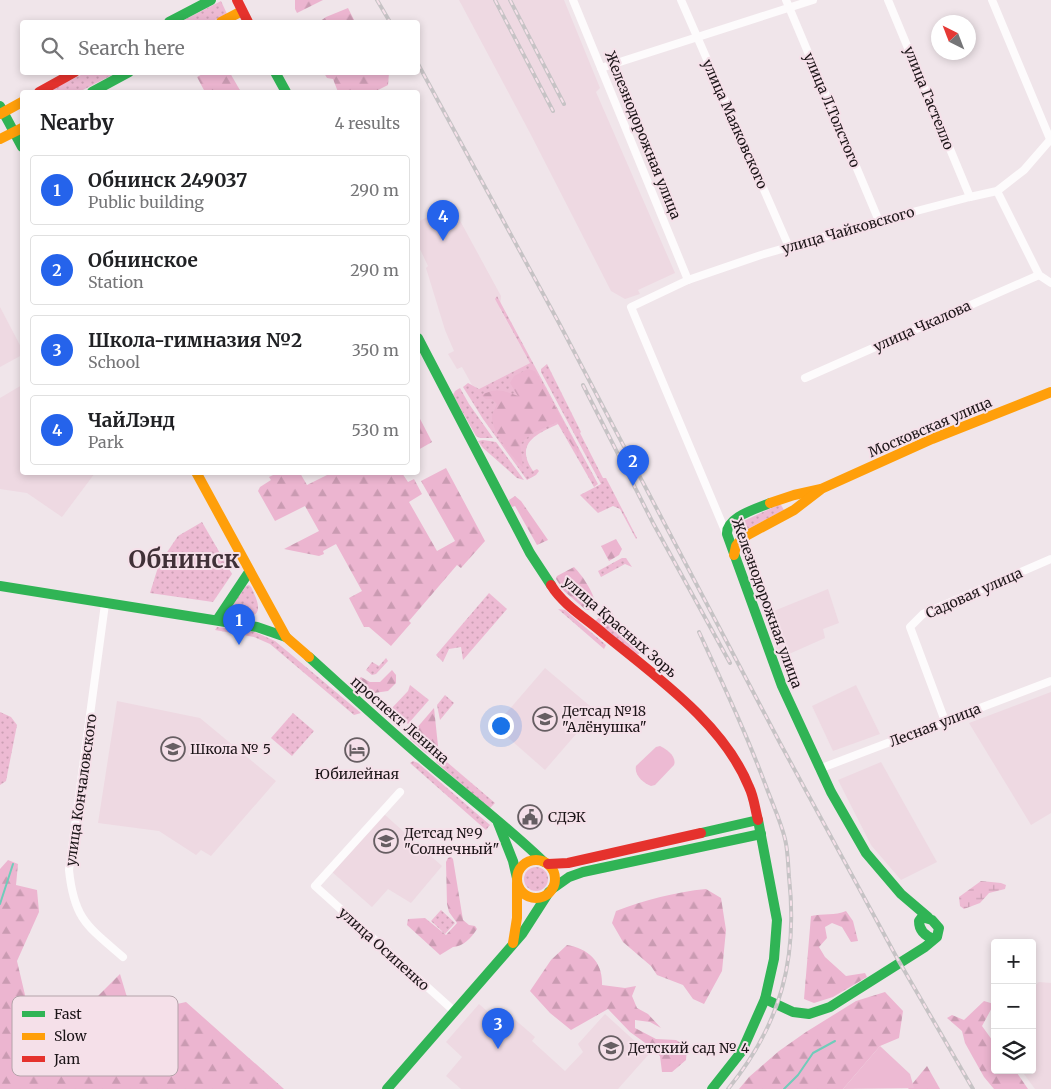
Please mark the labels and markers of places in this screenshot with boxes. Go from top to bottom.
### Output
pin: 4 [427,200,459,241]
pin: 2 [617,445,649,486]
pin: 1 [223,604,255,645]
place label: Детсад №18 "Алёнушка" [562,702,647,736]
school or university icon: Детсад №18 "Алёнушка" [532,706,558,732]
school or university icon: Школа № 5 [160,736,186,762]
hotel icon: Юбилейная [344,737,370,763]
place label: Школа № 5 [190,740,271,758]
place label: Юбилейная [315,765,399,783]
public building icon: СДЭК [517,804,543,830]
place label: СДЭК [548,808,586,826]
place label: Детсад №9 "Солнечный" [404,824,499,858]
school or university icon: Детсад №9 "Солнечный" [373,828,399,854]
pin: 3 [482,1008,514,1049]
school or university icon: Детский сад № 4 [598,1035,624,1061]
place label: Детский сад № 4 [628,1039,750,1057]

